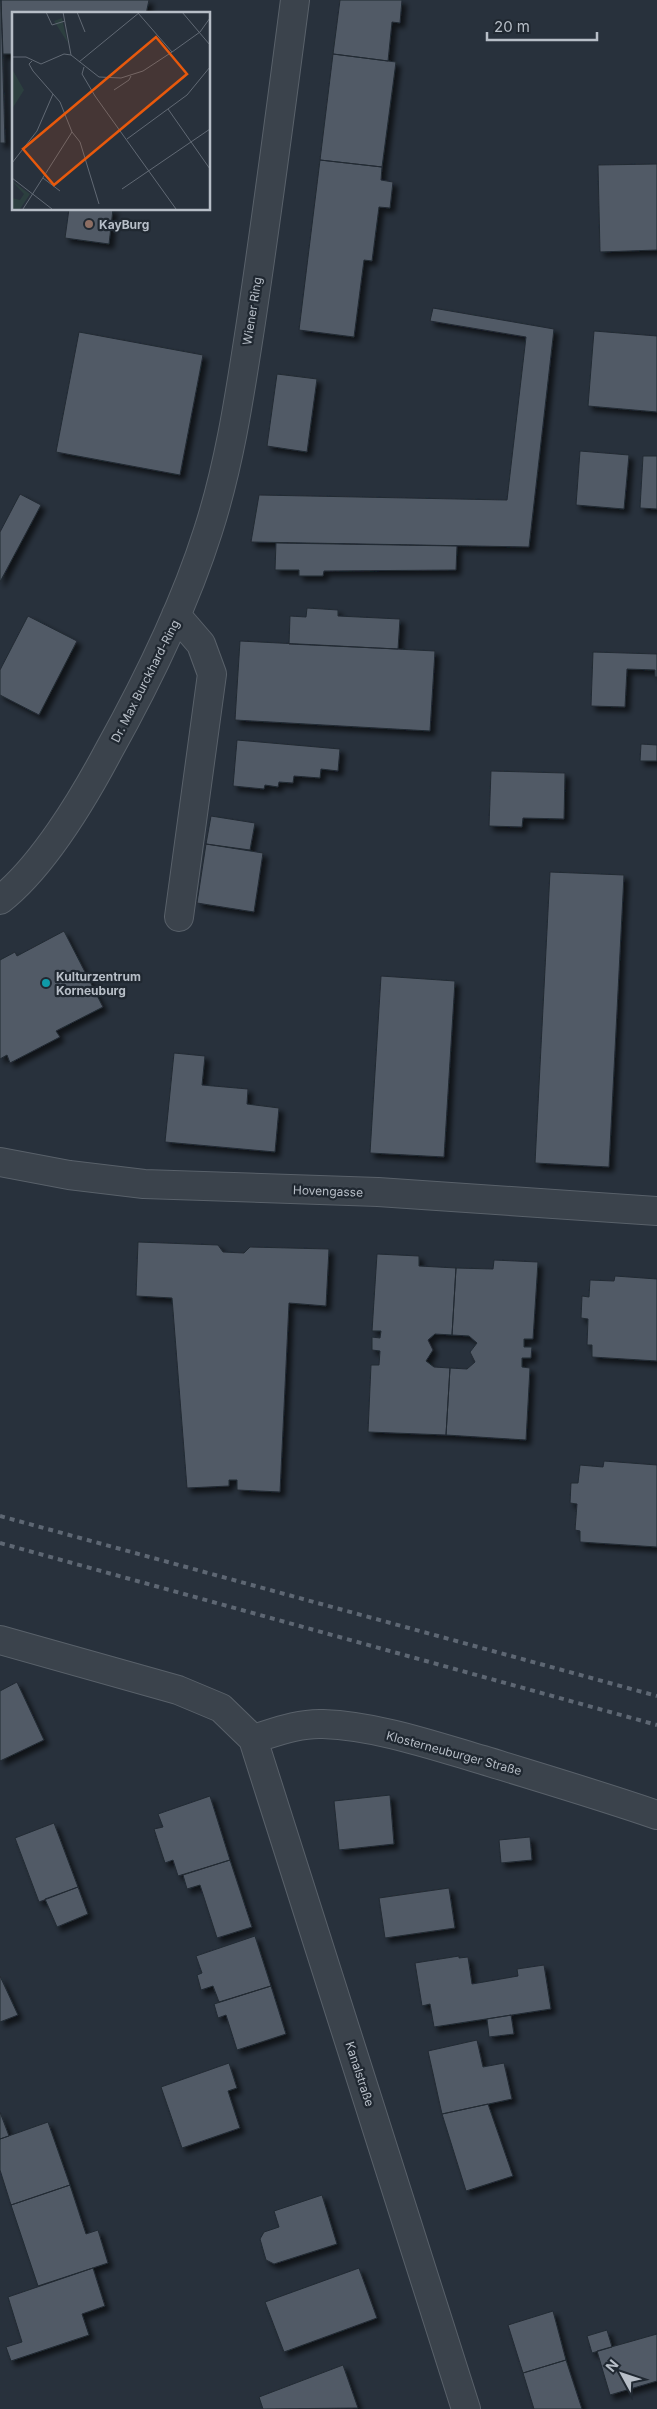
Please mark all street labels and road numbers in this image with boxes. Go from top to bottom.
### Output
street label: Wiener Ring [239,276,265,346]
street label: Dr. Max Burckhard-Ring [108,617,182,745]
street label: Hovengasse [293,1182,363,1200]
street label: Klosterneuburger Straße [385,1728,523,1778]
street label: Kanalstraße [342,2040,378,2108]

